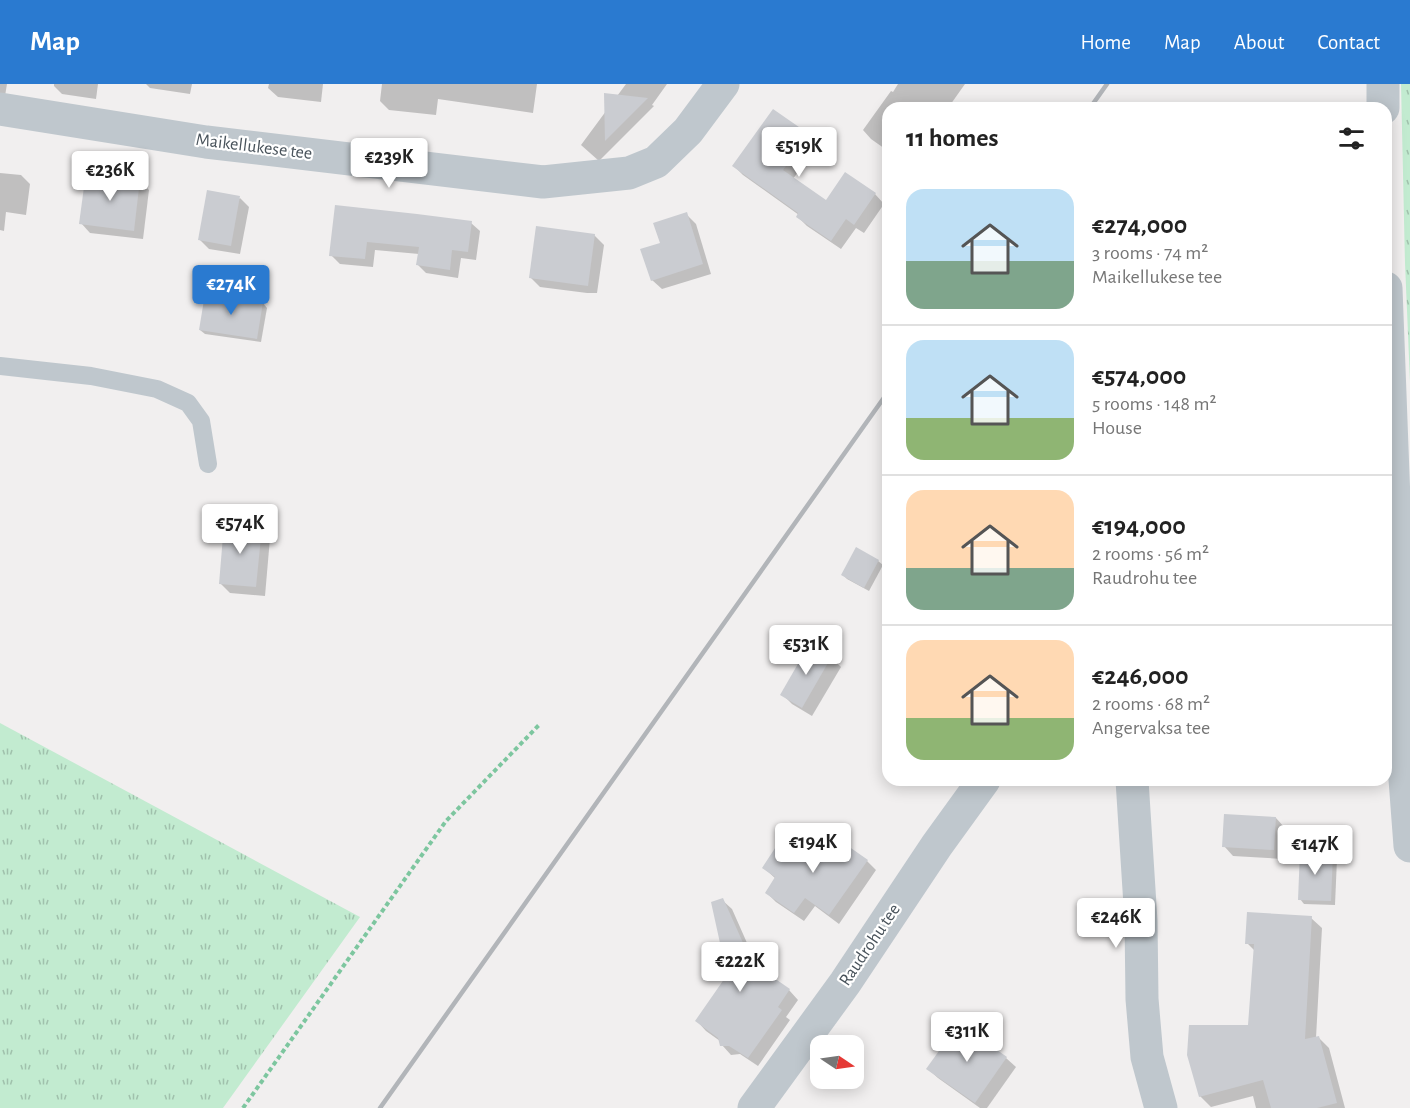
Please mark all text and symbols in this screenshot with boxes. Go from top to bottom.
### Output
text: Map [30,28,80,56]
text: Home [1080,32,1131,53]
text: Map [1164,32,1201,53]
text: About [1234,32,1284,53]
text: Contact [1317,32,1380,53]
icon: filters [1335,122,1368,155]
text: 11 homes [906,125,998,151]
pin: €519K [757,127,841,178]
street label: Maikellukese tee [195,131,313,163]
text: €519K [776,136,822,156]
pin: €239K [347,138,431,189]
text: €239K [365,147,413,167]
pin: €236K [68,151,152,202]
text: €236K [86,160,134,180]
text: €274,000 [1092,212,1187,238]
icon: home [954,213,1026,285]
text: 3 rooms · 74 m² [1092,243,1208,263]
pin: €274K [189,265,273,316]
text: Maikellukese tee [1092,267,1222,287]
text: €274K [206,274,256,294]
text: €574,000 [1092,363,1186,389]
icon: home [954,364,1026,436]
text: 5 rooms · 148 m² [1092,394,1216,414]
text: House [1092,418,1142,438]
pin: €574K [198,504,282,555]
text: €574K [216,513,264,533]
text: €194,000 [1092,513,1186,539]
icon: home [954,514,1026,586]
text: 2 rooms · 56 m² [1092,544,1209,564]
text: Raudrohu tee [1092,568,1197,588]
pin: €531K [764,625,848,676]
text: €531K [783,634,829,654]
text: €246,000 [1092,663,1189,689]
icon: home [954,664,1026,736]
text: 2 rooms · 68 m² [1092,694,1210,714]
text: Angervaksa tee [1092,718,1210,738]
pin: €194K [771,823,855,874]
pin: €147K [1273,825,1357,876]
text: €194K [789,832,837,852]
text: €147K [1292,834,1338,854]
pin: €246K [1074,898,1158,949]
street label: Raudrohu tee [836,901,904,989]
text: €246K [1091,907,1141,927]
pin: €222K [698,942,782,993]
text: €222K [715,951,765,971]
pin: €311K [925,1012,1009,1063]
text: €311K [945,1021,989,1041]
north arrow [810,1035,864,1089]
map controls [810,1035,864,1089]

